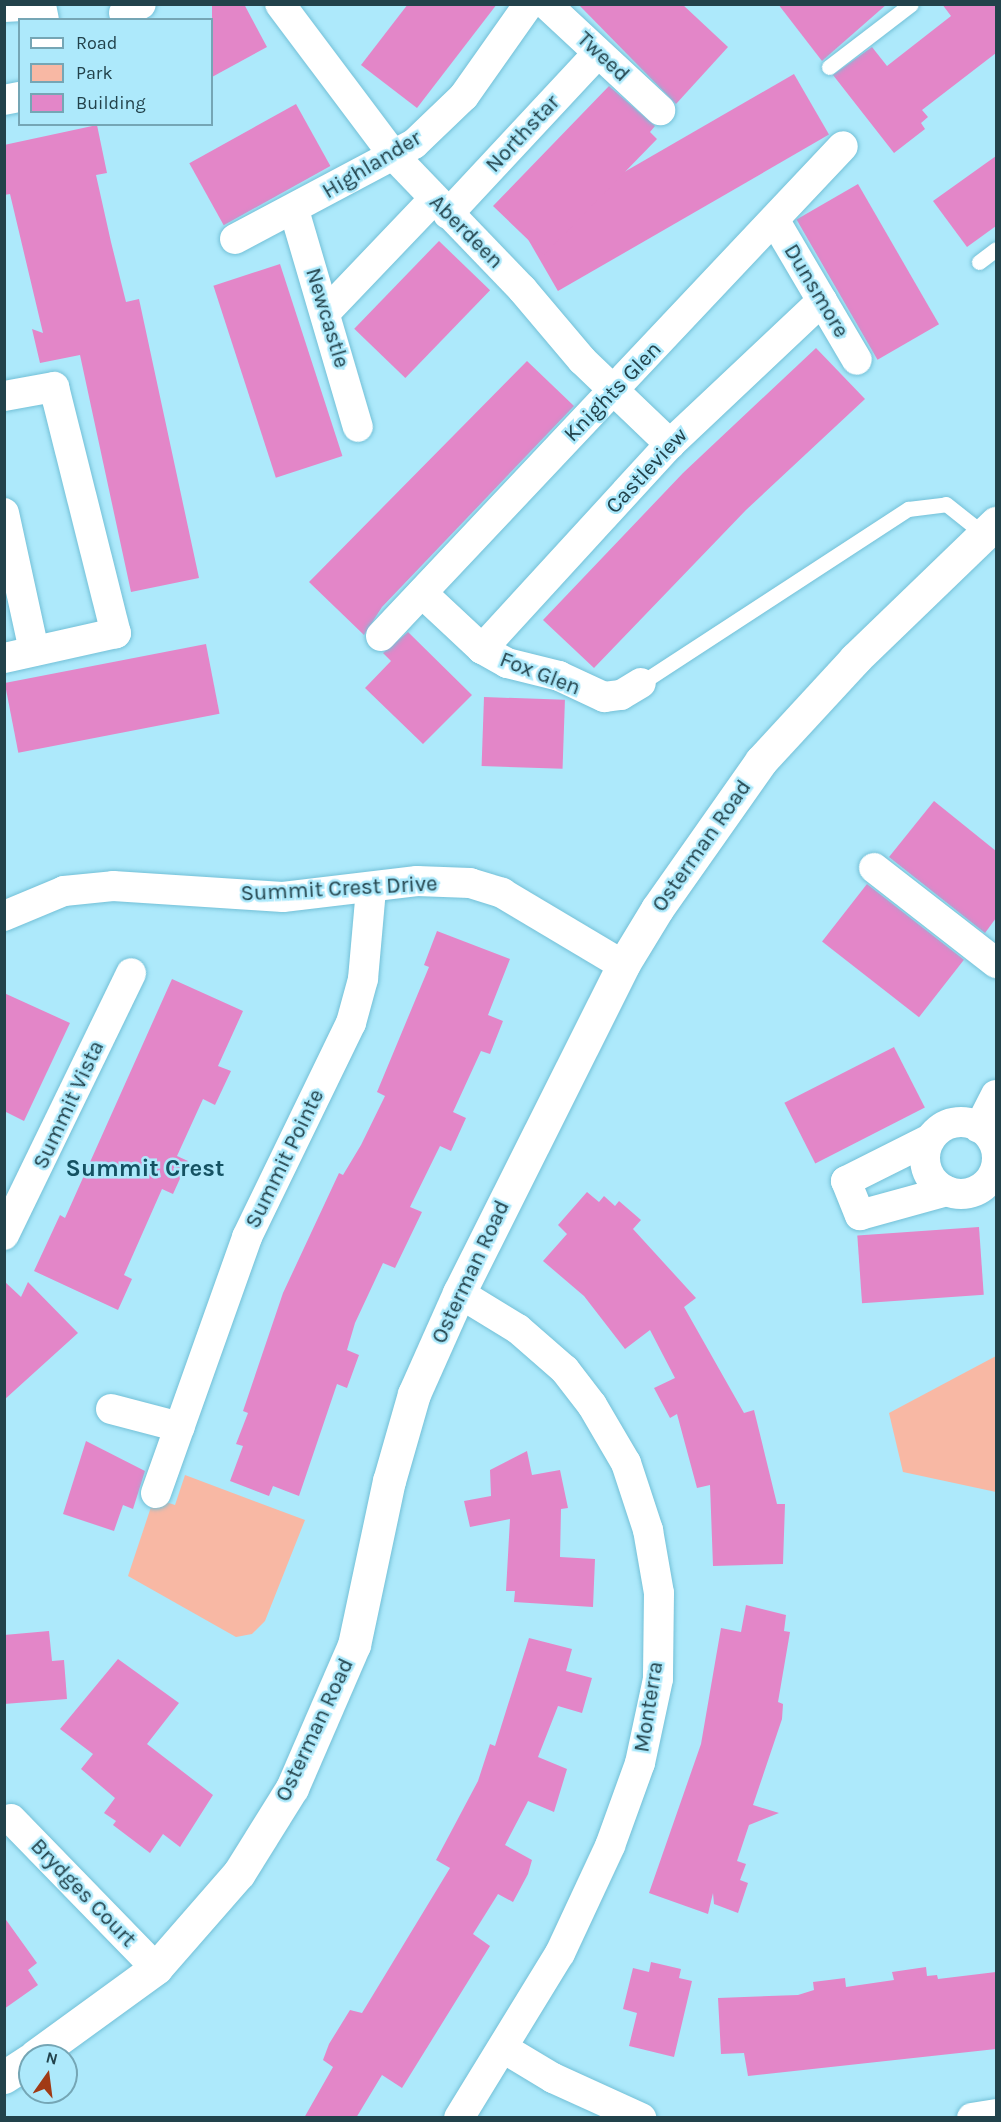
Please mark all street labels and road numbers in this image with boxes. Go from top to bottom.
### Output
street label: Tweed [571,26,635,88]
street label: Northstar [480,90,566,178]
street label: Highlander [318,125,426,205]
street label: Aberdeen [423,189,509,275]
street label: Dunsmore [778,239,854,343]
street label: Newcastle [299,265,355,371]
street label: Knights Glen [559,336,667,448]
street label: Castleview [601,423,693,519]
street label: Fox Glen [496,647,584,701]
street label: Osterman Road [647,775,757,917]
street label: Summit Crest Drive [240,871,438,907]
street label: Summit Vista [28,1037,110,1173]
street label: Summit Pointe [240,1085,330,1233]
street label: Osterman Road [426,1196,516,1348]
street label: Osterman Road [270,1654,360,1806]
street label: Monterra [629,1660,669,1754]
street label: Brydges Court [25,1833,141,1953]

